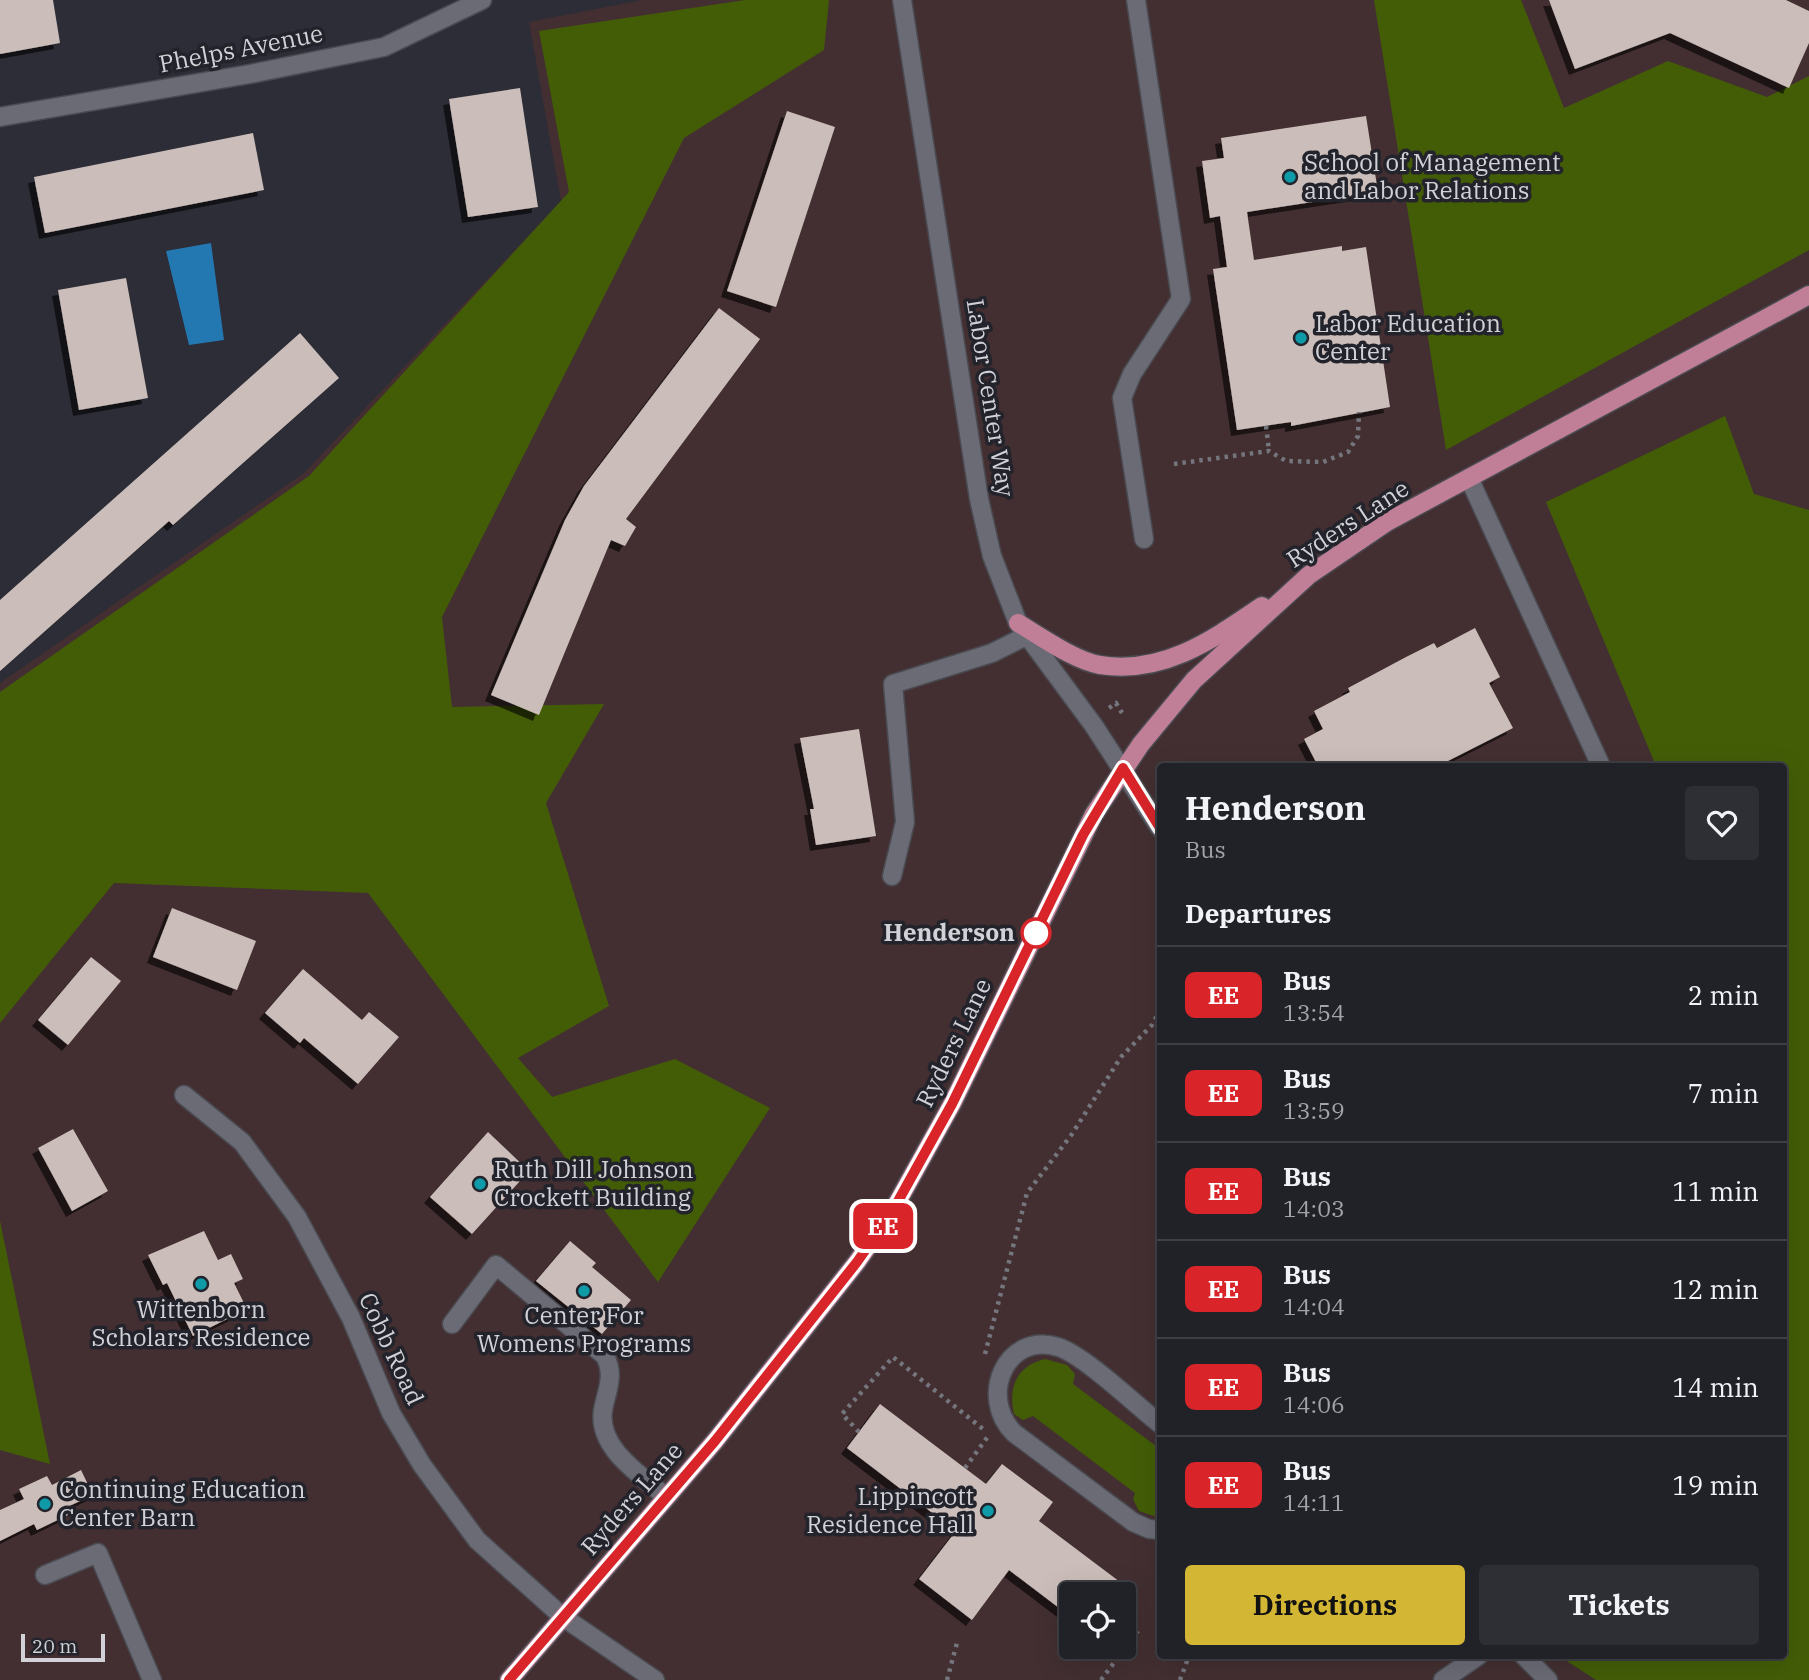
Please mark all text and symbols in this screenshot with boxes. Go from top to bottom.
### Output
street label: Phelps Avenue [156,16,326,80]
place label: School of Management and Labor Relations [1304,146,1560,206]
marker: School of Management and Labor Relations [1282,169,1298,185]
street label: Labor Center Way [960,297,1022,499]
place label: Labor Education Center [1315,307,1501,367]
marker: Labor Education Center [1293,330,1309,346]
street label: Ryders Lane [1280,472,1415,575]
text: Henderson [1185,786,1366,829]
button: heart [1685,786,1759,860]
text: Bus [1185,834,1226,864]
text: Departures [1185,896,1331,930]
place label: Henderson [883,916,1015,948]
marker: Henderson [1021,918,1051,948]
text: Bus [1283,963,1331,997]
street label: Ryders Lane [908,973,998,1112]
text: 2 min [1688,978,1759,1012]
text: EE [1208,979,1239,1011]
text: 13:54 [1283,997,1345,1027]
text: Bus [1283,1061,1331,1095]
text: 7 min [1688,1076,1759,1110]
text: EE [1208,1077,1239,1109]
text: 13:59 [1283,1095,1345,1125]
place label: Ruth Dill Johnson Crockett Building [494,1153,694,1213]
text: Bus [1283,1159,1331,1193]
text: 11 min [1672,1174,1759,1208]
text: EE [1208,1175,1239,1207]
marker: Ruth Dill Johnson Crockett Building [472,1176,488,1192]
text: 14:03 [1283,1193,1345,1223]
line badge: EE [852,1203,914,1249]
text: EE [867,1210,899,1242]
text: Bus [1283,1257,1331,1291]
text: 12 min [1672,1272,1759,1306]
text: EE [1208,1273,1239,1305]
marker: Wittenborn Scholars Residence [193,1276,209,1292]
marker: Center For Womens Programs [576,1283,592,1299]
street label: Cobb Road [352,1287,432,1410]
text: 14:04 [1283,1291,1345,1321]
place label: Wittenborn Scholars Residence [92,1293,310,1353]
place label: Center For Womens Programs [477,1299,691,1359]
text: Bus [1283,1355,1331,1389]
text: 14 min [1672,1370,1759,1404]
text: EE [1208,1371,1239,1403]
text: 14:06 [1283,1389,1345,1419]
street label: Ryders Lane [573,1435,689,1562]
text: Bus [1283,1453,1331,1487]
text: 19 min [1672,1468,1759,1502]
text: EE [1208,1469,1239,1501]
place label: Continuing Education Center Barn [59,1473,306,1533]
place label: Lippincott Residence Hall [806,1480,974,1540]
text: 14:11 [1283,1487,1345,1517]
marker: Continuing Education Center Barn [37,1496,53,1512]
marker: Lippincott Residence Hall [980,1503,996,1519]
button: Directions [1185,1565,1465,1645]
button: Tickets [1479,1565,1759,1645]
map controls [1059,1582,1136,1659]
button: locate [1059,1582,1136,1659]
scale bar [21,1631,105,1663]
text: 20 m [32,1634,77,1658]

